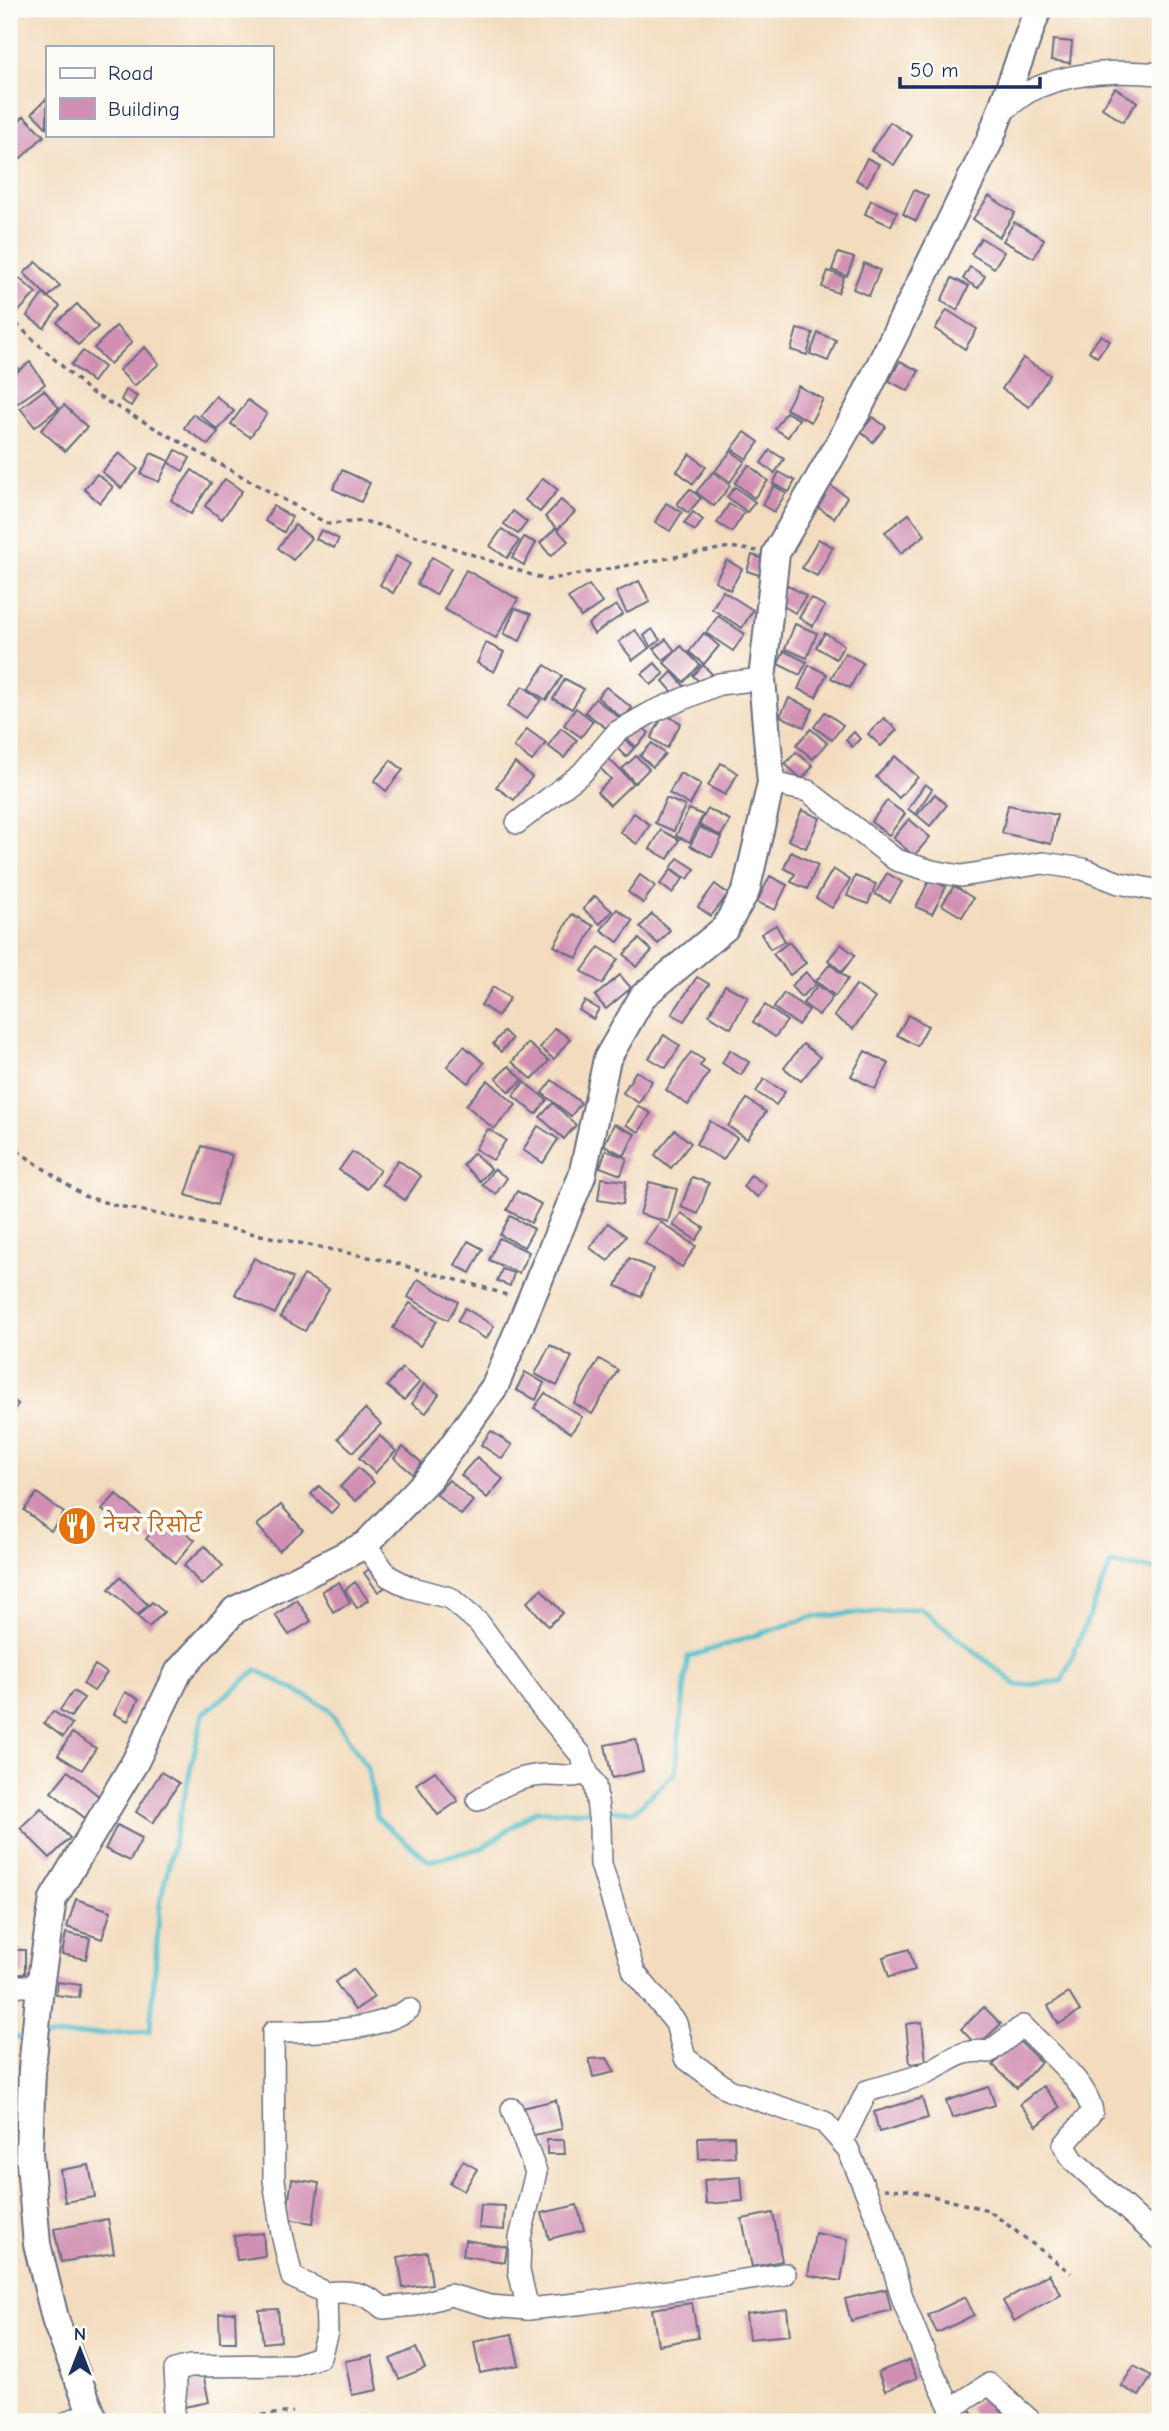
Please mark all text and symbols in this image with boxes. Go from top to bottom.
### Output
legend [46,46,273,136]
scale bar [900,46,1040,90]
text: 50 m [910,58,959,82]
text: Road [108,61,153,85]
text: Building [108,97,180,121]
restaurant icon: नेचर रिसोर्ट [56,1505,98,1547]
place label: नेचर रिसोर्ट [103,1509,203,1537]
north arrow [46,2316,116,2386]
text: N [74,2323,86,2345]

